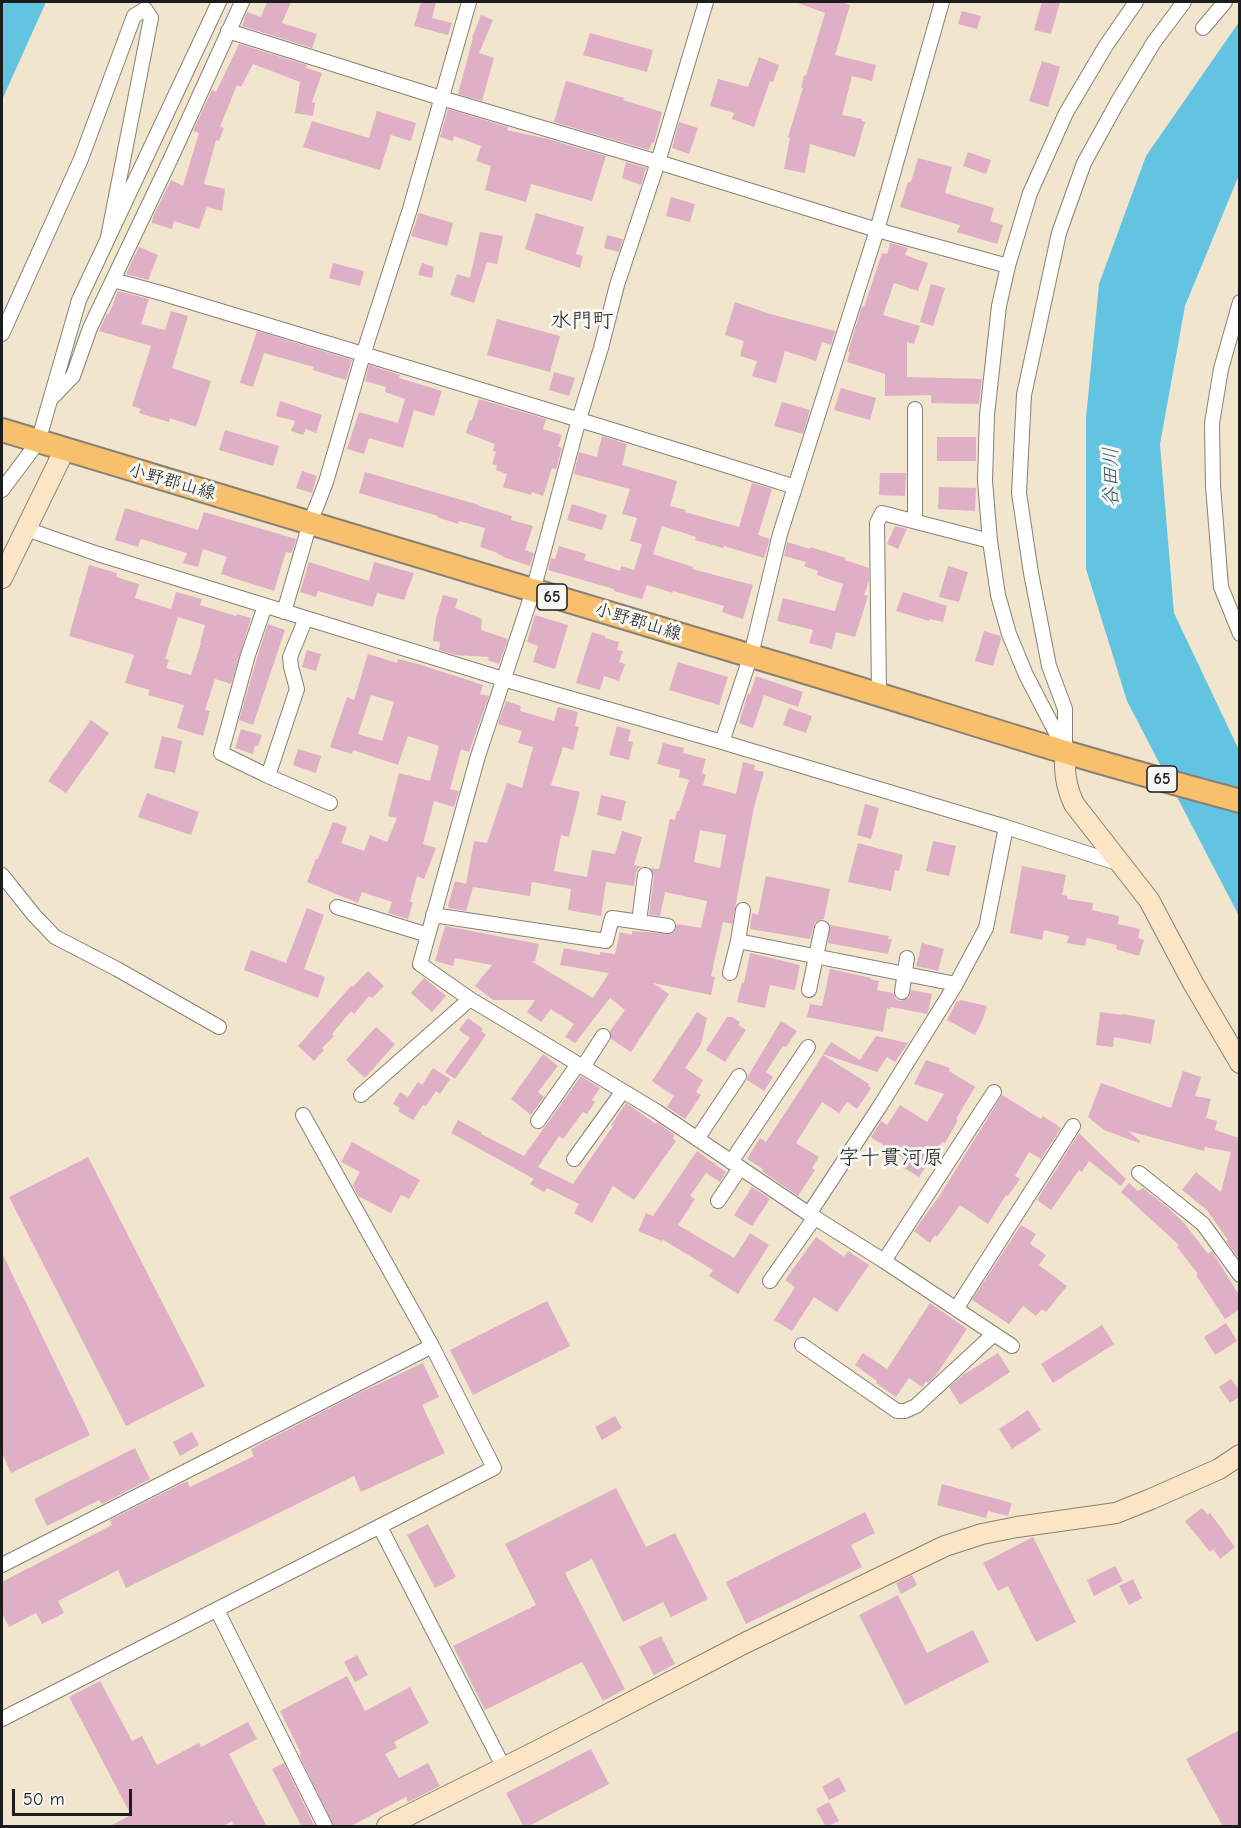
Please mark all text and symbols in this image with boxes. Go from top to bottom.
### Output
district label: 水門町 [551,308,613,334]
water label: 谷田川 [1099,447,1123,507]
street label: 小野郡山線 [126,459,218,505]
road number: 65 [537,584,567,610]
street label: 小野郡山線 [592,599,684,645]
road number: 65 [1147,766,1177,792]
district label: 字十貫河原 [839,1145,943,1171]
scale bar [15,1777,135,1815]
text: 50 m [23,1789,65,1810]

